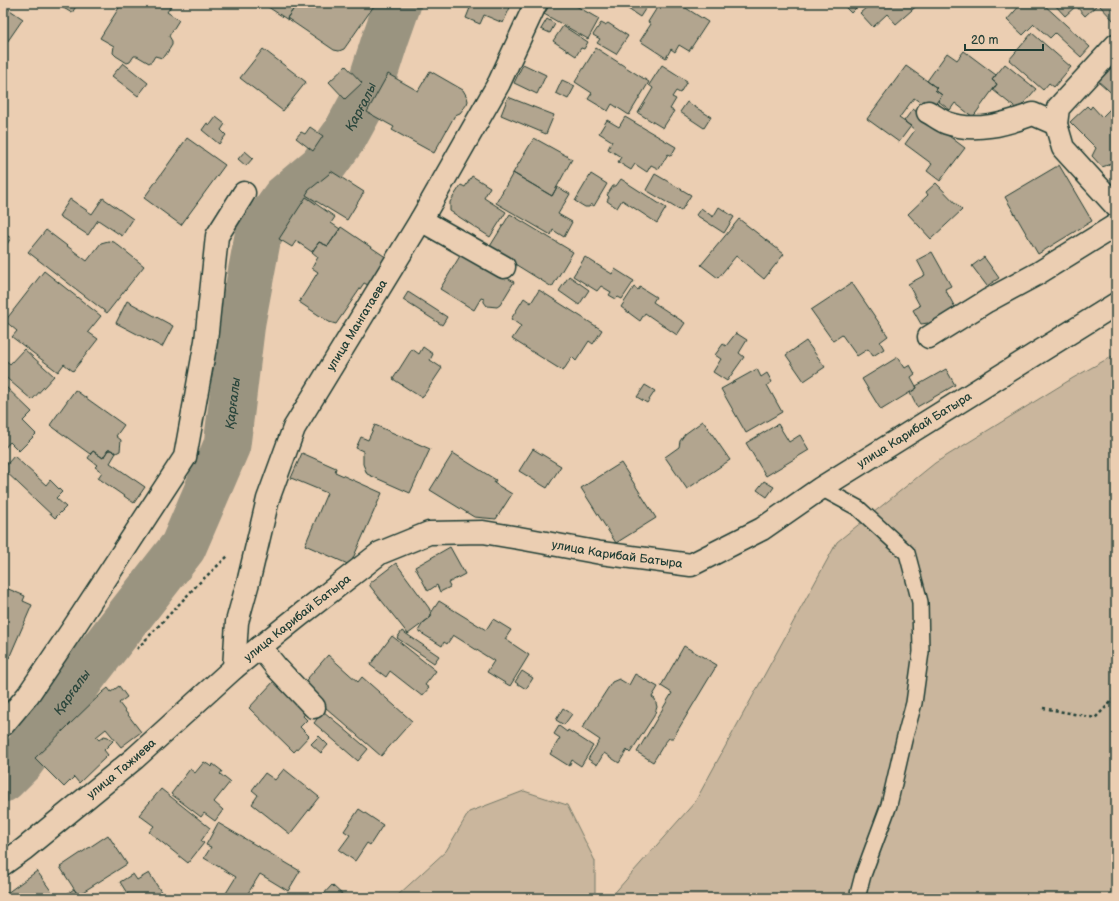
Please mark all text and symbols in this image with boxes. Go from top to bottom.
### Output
scale bar [965,26,1043,52]
text: 20 m [971,33,998,48]
water label: Қарғалы [342,80,380,134]
street label: улица Мангатаева [324,277,391,374]
water label: Қарғалы [222,376,244,430]
street label: улица Карибай Батыра [855,389,975,472]
street label: улица Карибай Батыра [551,537,683,572]
street label: улица Карибай Батыра [241,571,354,665]
water label: Қарғалы [50,666,94,718]
street label: улица Тажиева [84,736,159,802]

